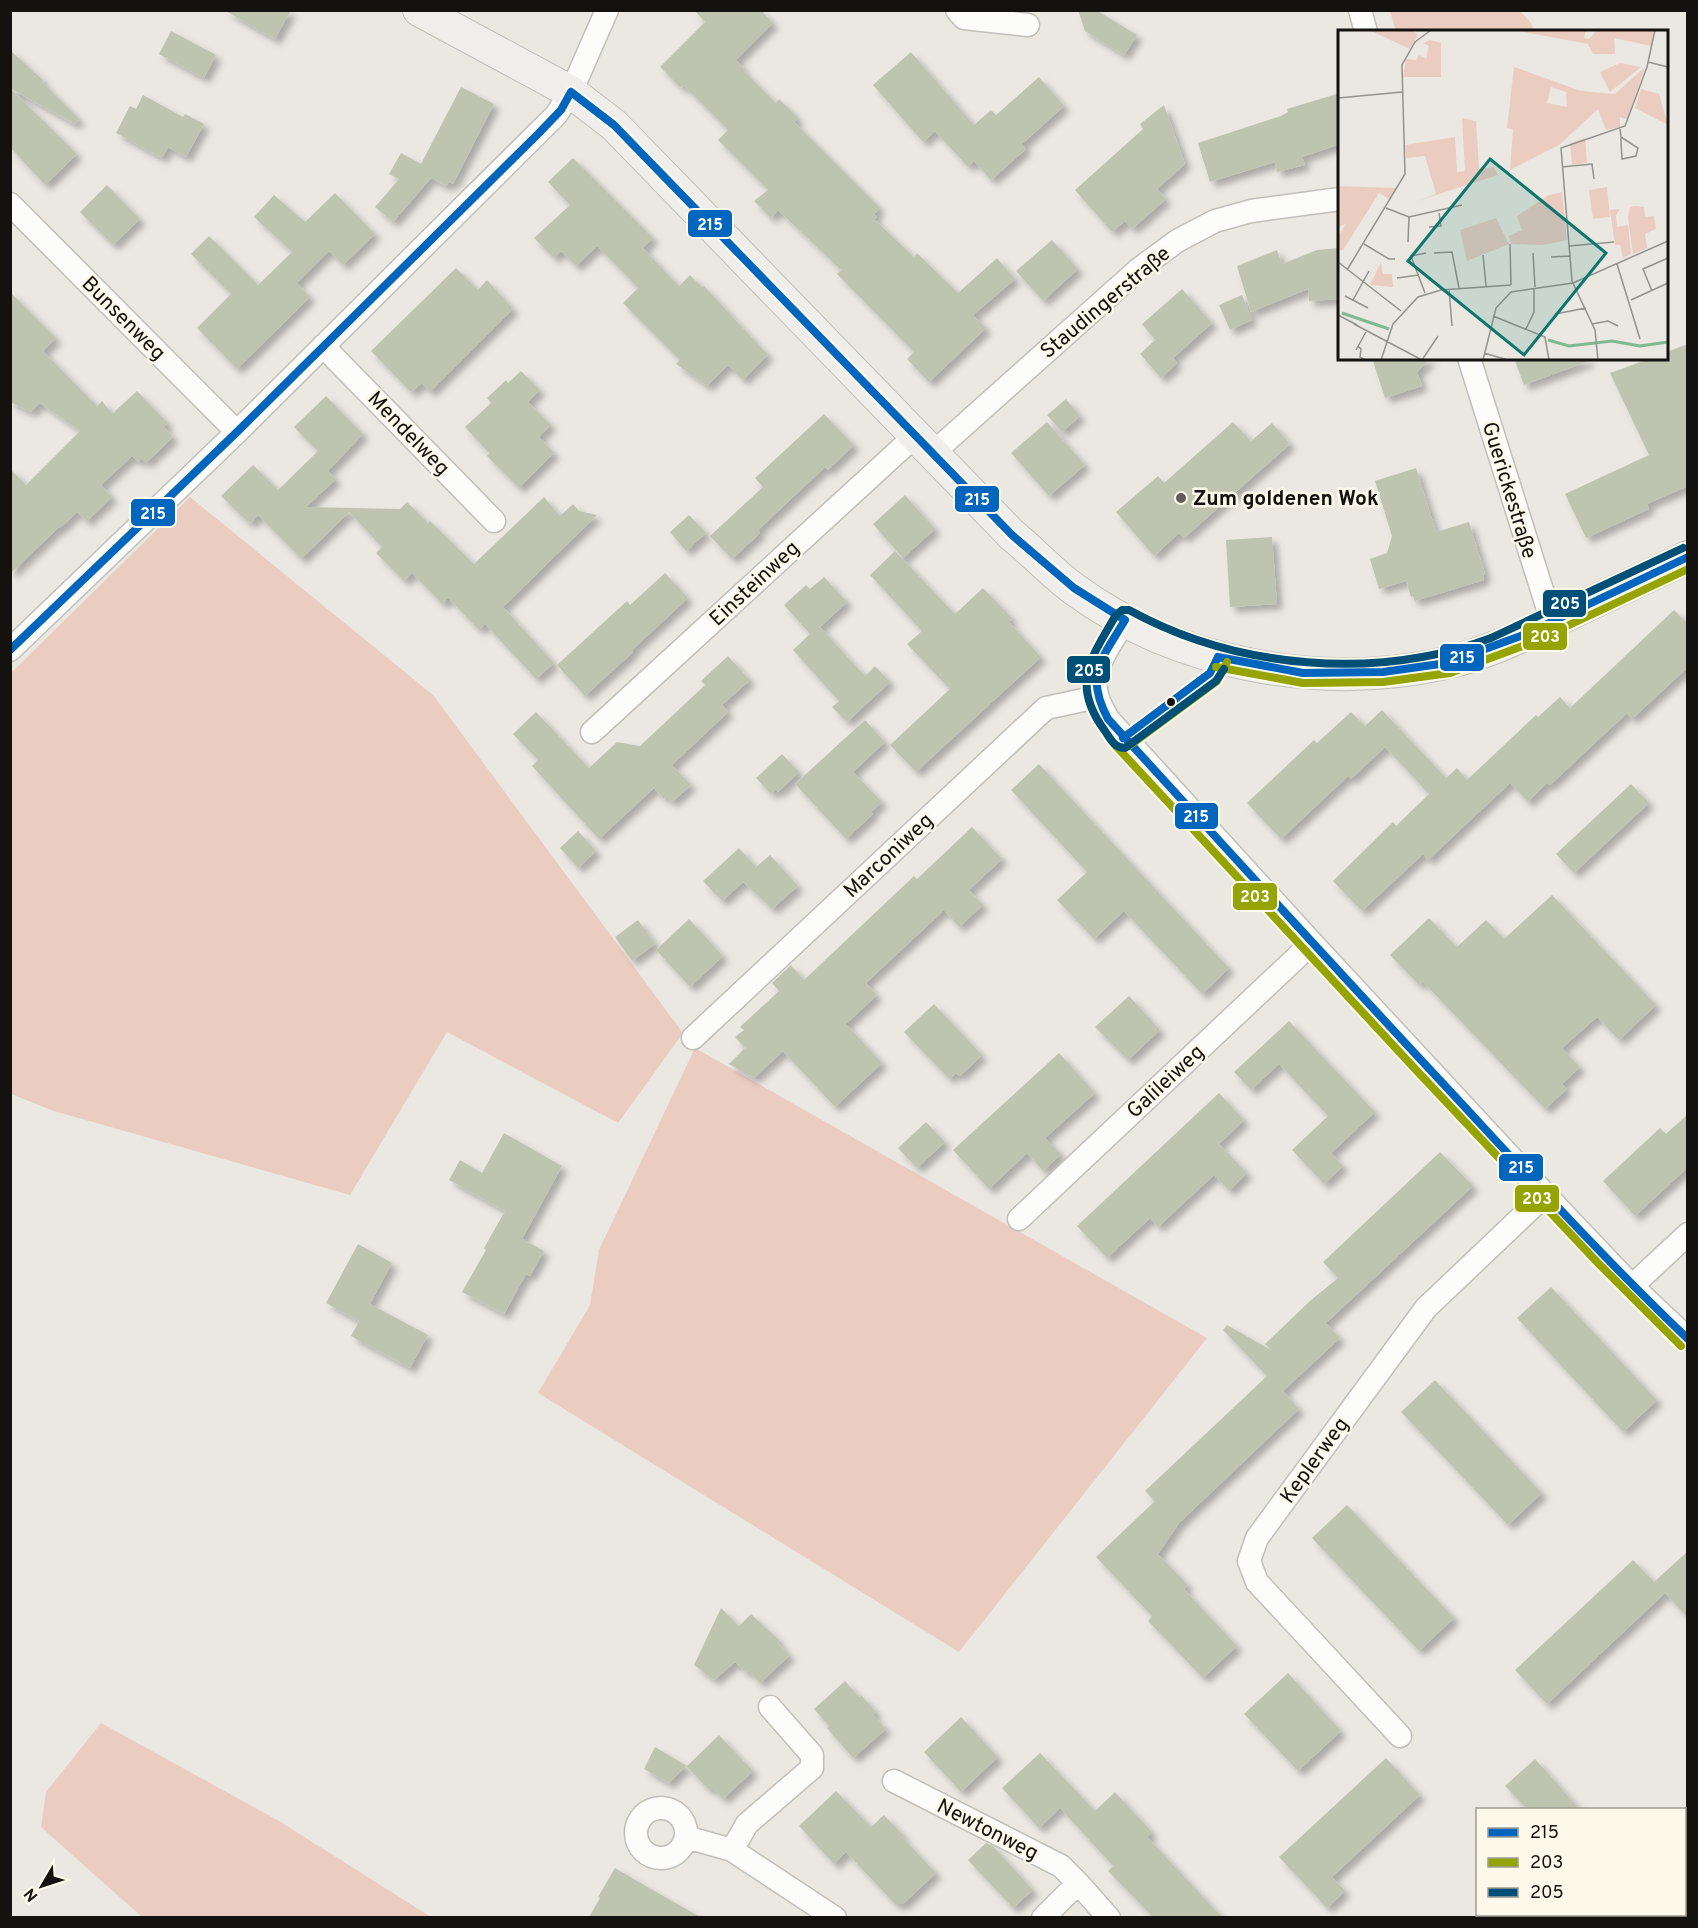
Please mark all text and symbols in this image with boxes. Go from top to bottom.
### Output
inset map [1338,30,1668,360]
line badge: 215 [687,209,733,238]
text: 215 [697,216,723,236]
street label: Staudingerstraße [1035,241,1177,365]
street label: Bunsenweg [75,271,171,367]
street label: Mendelweg [361,386,455,482]
street label: Guerickestraße [1475,419,1542,562]
line badge: 215 [954,485,1000,513]
place label: Zum goldenen Wok [1193,486,1379,513]
text: 215 [964,491,990,511]
marker: Zum goldenen Wok [1174,491,1188,505]
line badge: 215 [130,498,176,527]
text: 215 [140,505,166,525]
street label: Einsteinweg [704,535,806,633]
line badge: 205 [1542,589,1587,618]
text: 205 [1550,595,1580,615]
line badge: 203 [1522,622,1568,651]
text: 203 [1530,628,1560,648]
line badge: 215 [1439,643,1485,672]
text: 215 [1449,649,1475,669]
line badge: 205 [1066,655,1111,684]
text: 205 [1074,662,1104,682]
unlabelled marker [1165,696,1177,708]
line badge: 215 [1174,802,1219,830]
street label: Marconiweg [839,808,940,904]
text: 215 [1183,808,1209,828]
line badge: 203 [1232,882,1278,911]
text: 203 [1240,888,1270,908]
street label: Galileiweg [1121,1039,1211,1125]
line badge: 215 [1498,1153,1544,1182]
text: 215 [1508,1159,1534,1179]
line badge: 203 [1514,1184,1560,1213]
text: 203 [1522,1190,1552,1210]
street label: Keplerweg [1275,1412,1356,1509]
street label: Newtonweg [932,1793,1043,1867]
legend [1476,1808,1686,1916]
text: 215 [1530,1822,1559,1845]
text: 203 [1530,1852,1563,1875]
north arrow [12,1856,72,1916]
text: 205 [1530,1882,1564,1905]
text: N [21,1883,43,1905]

